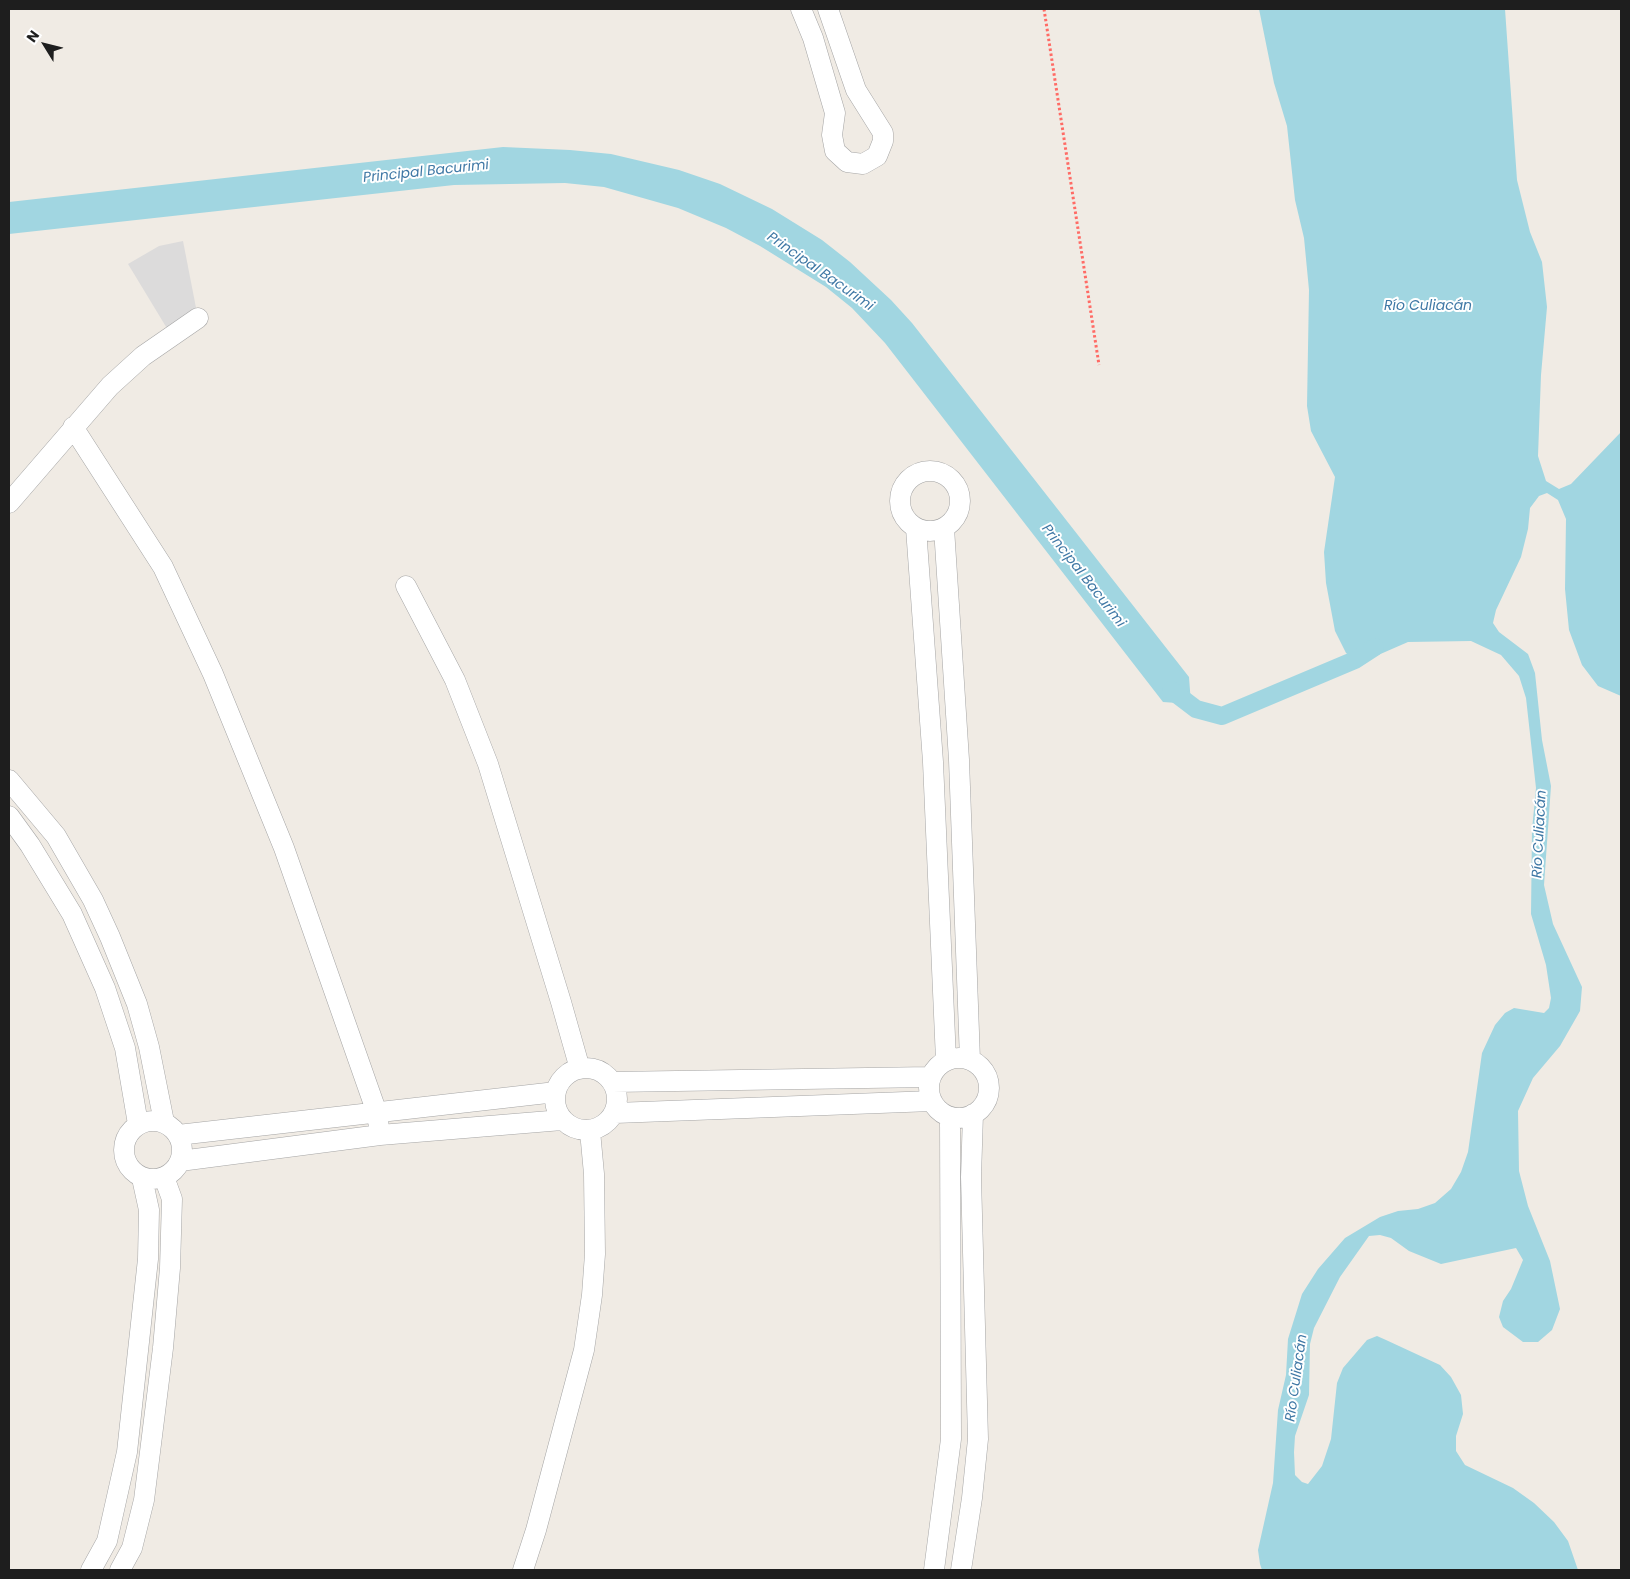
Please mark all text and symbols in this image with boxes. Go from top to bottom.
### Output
north arrow [20,20,70,70]
text: N [22,26,44,46]
water label: Principal Bacurimi [362,157,490,187]
water label: Principal Bacurimi [763,229,877,315]
water label: Río Culiacán [1384,298,1472,314]
water label: Principal Bacurimi [1038,521,1128,631]
water label: Río Culiacán [1529,790,1551,878]
water label: Río Culiacán [1283,1333,1311,1423]

